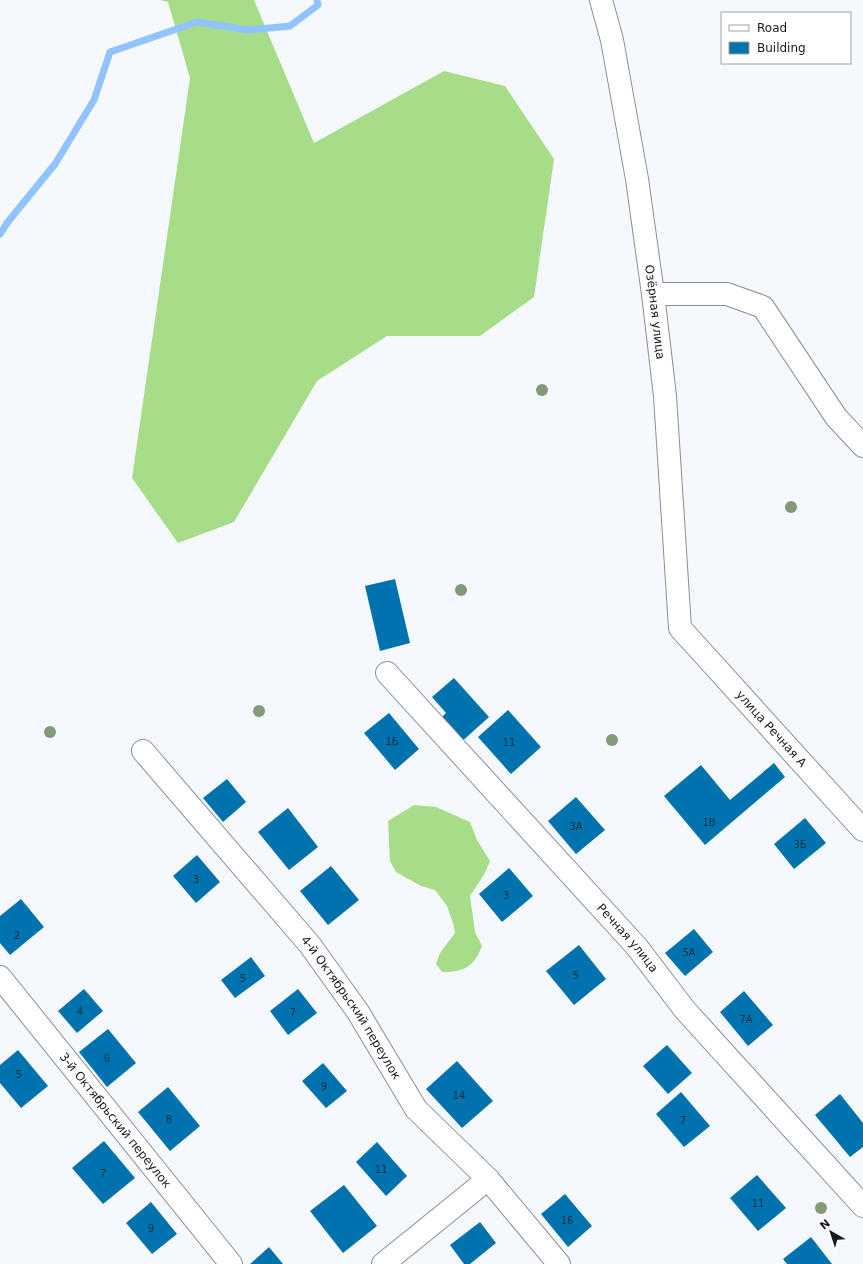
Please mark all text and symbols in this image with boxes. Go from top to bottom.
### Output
legend [721,12,851,64]
text: Road [757,21,787,35]
text: Building [757,41,806,55]
street label: Озёрная улица [642,264,668,360]
street label: улица Речная А [733,688,810,770]
house number: 1Б [385,736,399,747]
house number: 11 [503,737,515,748]
house number: 1В [702,817,716,828]
house number: 3А [569,821,583,832]
house number: 3Б [793,839,807,850]
house number: 3 [193,874,199,885]
house number: 3 [503,890,509,901]
street label: Речная улица [594,901,661,975]
house number: 2 [14,930,20,941]
street label: 4-й Октябрьский переулок [298,933,404,1082]
house number: 5А [682,947,696,958]
house number: 5 [573,970,579,981]
house number: 5 [240,973,246,984]
house number: 4 [77,1006,83,1017]
house number: 7 [290,1007,296,1018]
house number: 7А [739,1014,753,1025]
street label: 3-й Октябрьский переулок [57,1050,174,1191]
house number: 6 [104,1053,110,1064]
house number: 5 [16,1069,22,1080]
house number: 9 [321,1081,327,1092]
house number: 14 [453,1090,465,1101]
house number: 8 [166,1114,172,1125]
house number: 7 [680,1115,686,1126]
house number: 11 [375,1164,387,1175]
house number: 7 [100,1168,106,1179]
house number: 11 [752,1198,764,1209]
north arrow [811,1212,851,1252]
house number: 16 [561,1215,573,1226]
text: N [817,1217,833,1233]
house number: 9 [148,1223,154,1234]

